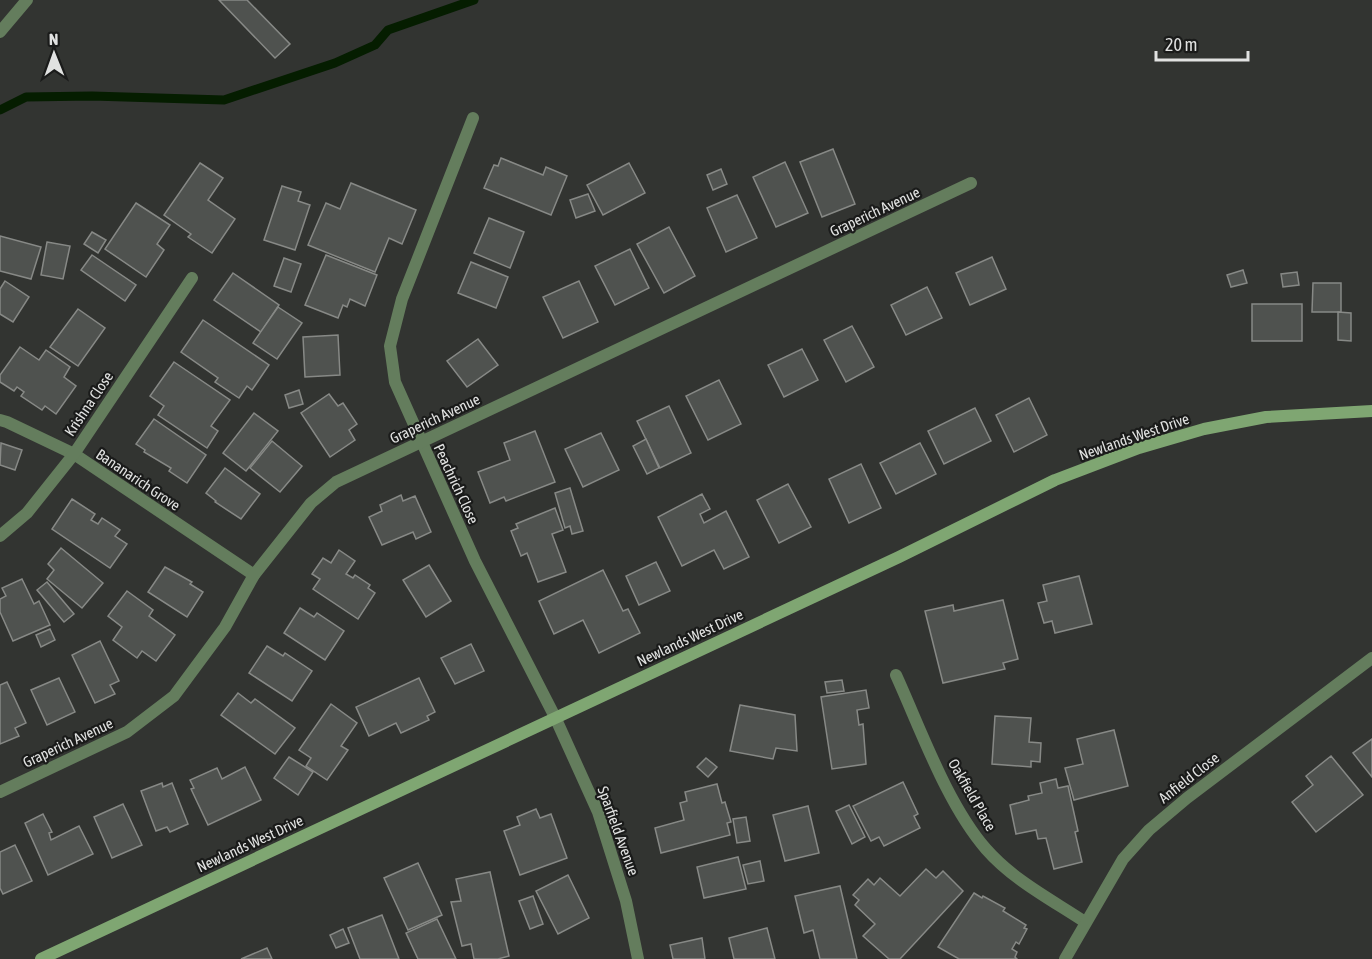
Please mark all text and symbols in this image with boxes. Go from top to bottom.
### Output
north arrow [24,24,84,84]
scale bar [1156,24,1248,62]
text: N [49,30,59,48]
text: 20 m [1165,34,1197,55]
street label: Graperich Avenue [827,183,923,240]
street label: Krishna Close [61,368,116,439]
street label: Graperich Avenue [387,390,483,447]
street label: Newlands West Drive [1077,410,1191,463]
street label: Peachrich Close [431,441,482,527]
street label: Bananarich Grove [93,445,184,514]
street label: Newlands West Drive [634,605,746,670]
street label: Graperich Avenue [20,714,116,771]
street label: Anfield Close [1155,749,1222,806]
street label: Oakfield Place [945,756,1000,834]
street label: Sparfield Avenue [594,784,643,878]
street label: Newlands West Drive [194,811,306,876]

